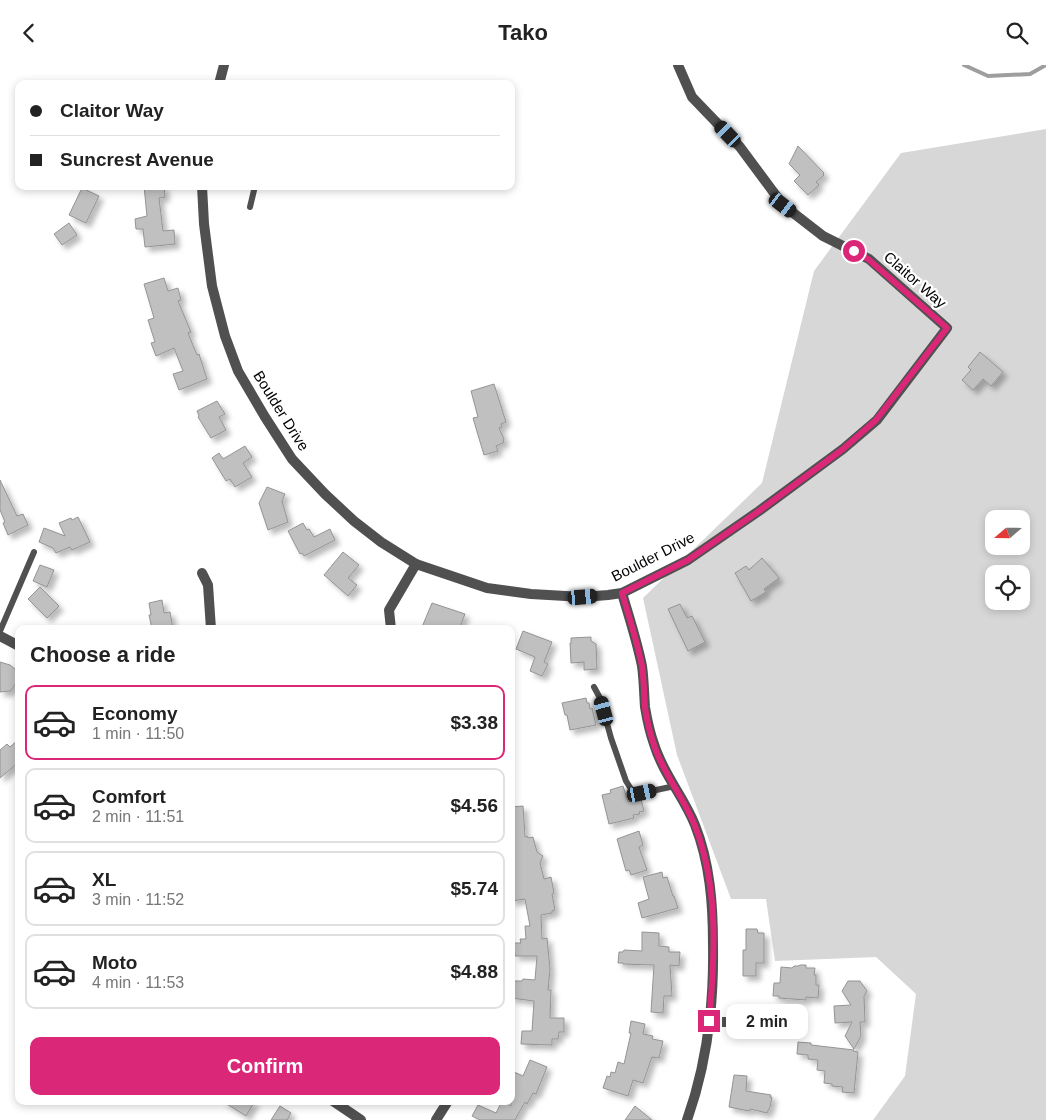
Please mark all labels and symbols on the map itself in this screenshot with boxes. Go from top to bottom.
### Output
car [712,118,743,150]
car [766,190,799,220]
route start [843,240,865,262]
street label: Claitor Way [881,248,950,312]
street label: Boulder Drive [250,368,313,454]
north arrow [985,510,1030,555]
street label: Boulder Drive [608,528,697,585]
car [567,588,598,606]
car [592,695,615,727]
car [625,783,658,803]
callout: 2 min [726,1003,809,1039]
route end [698,1010,720,1032]

